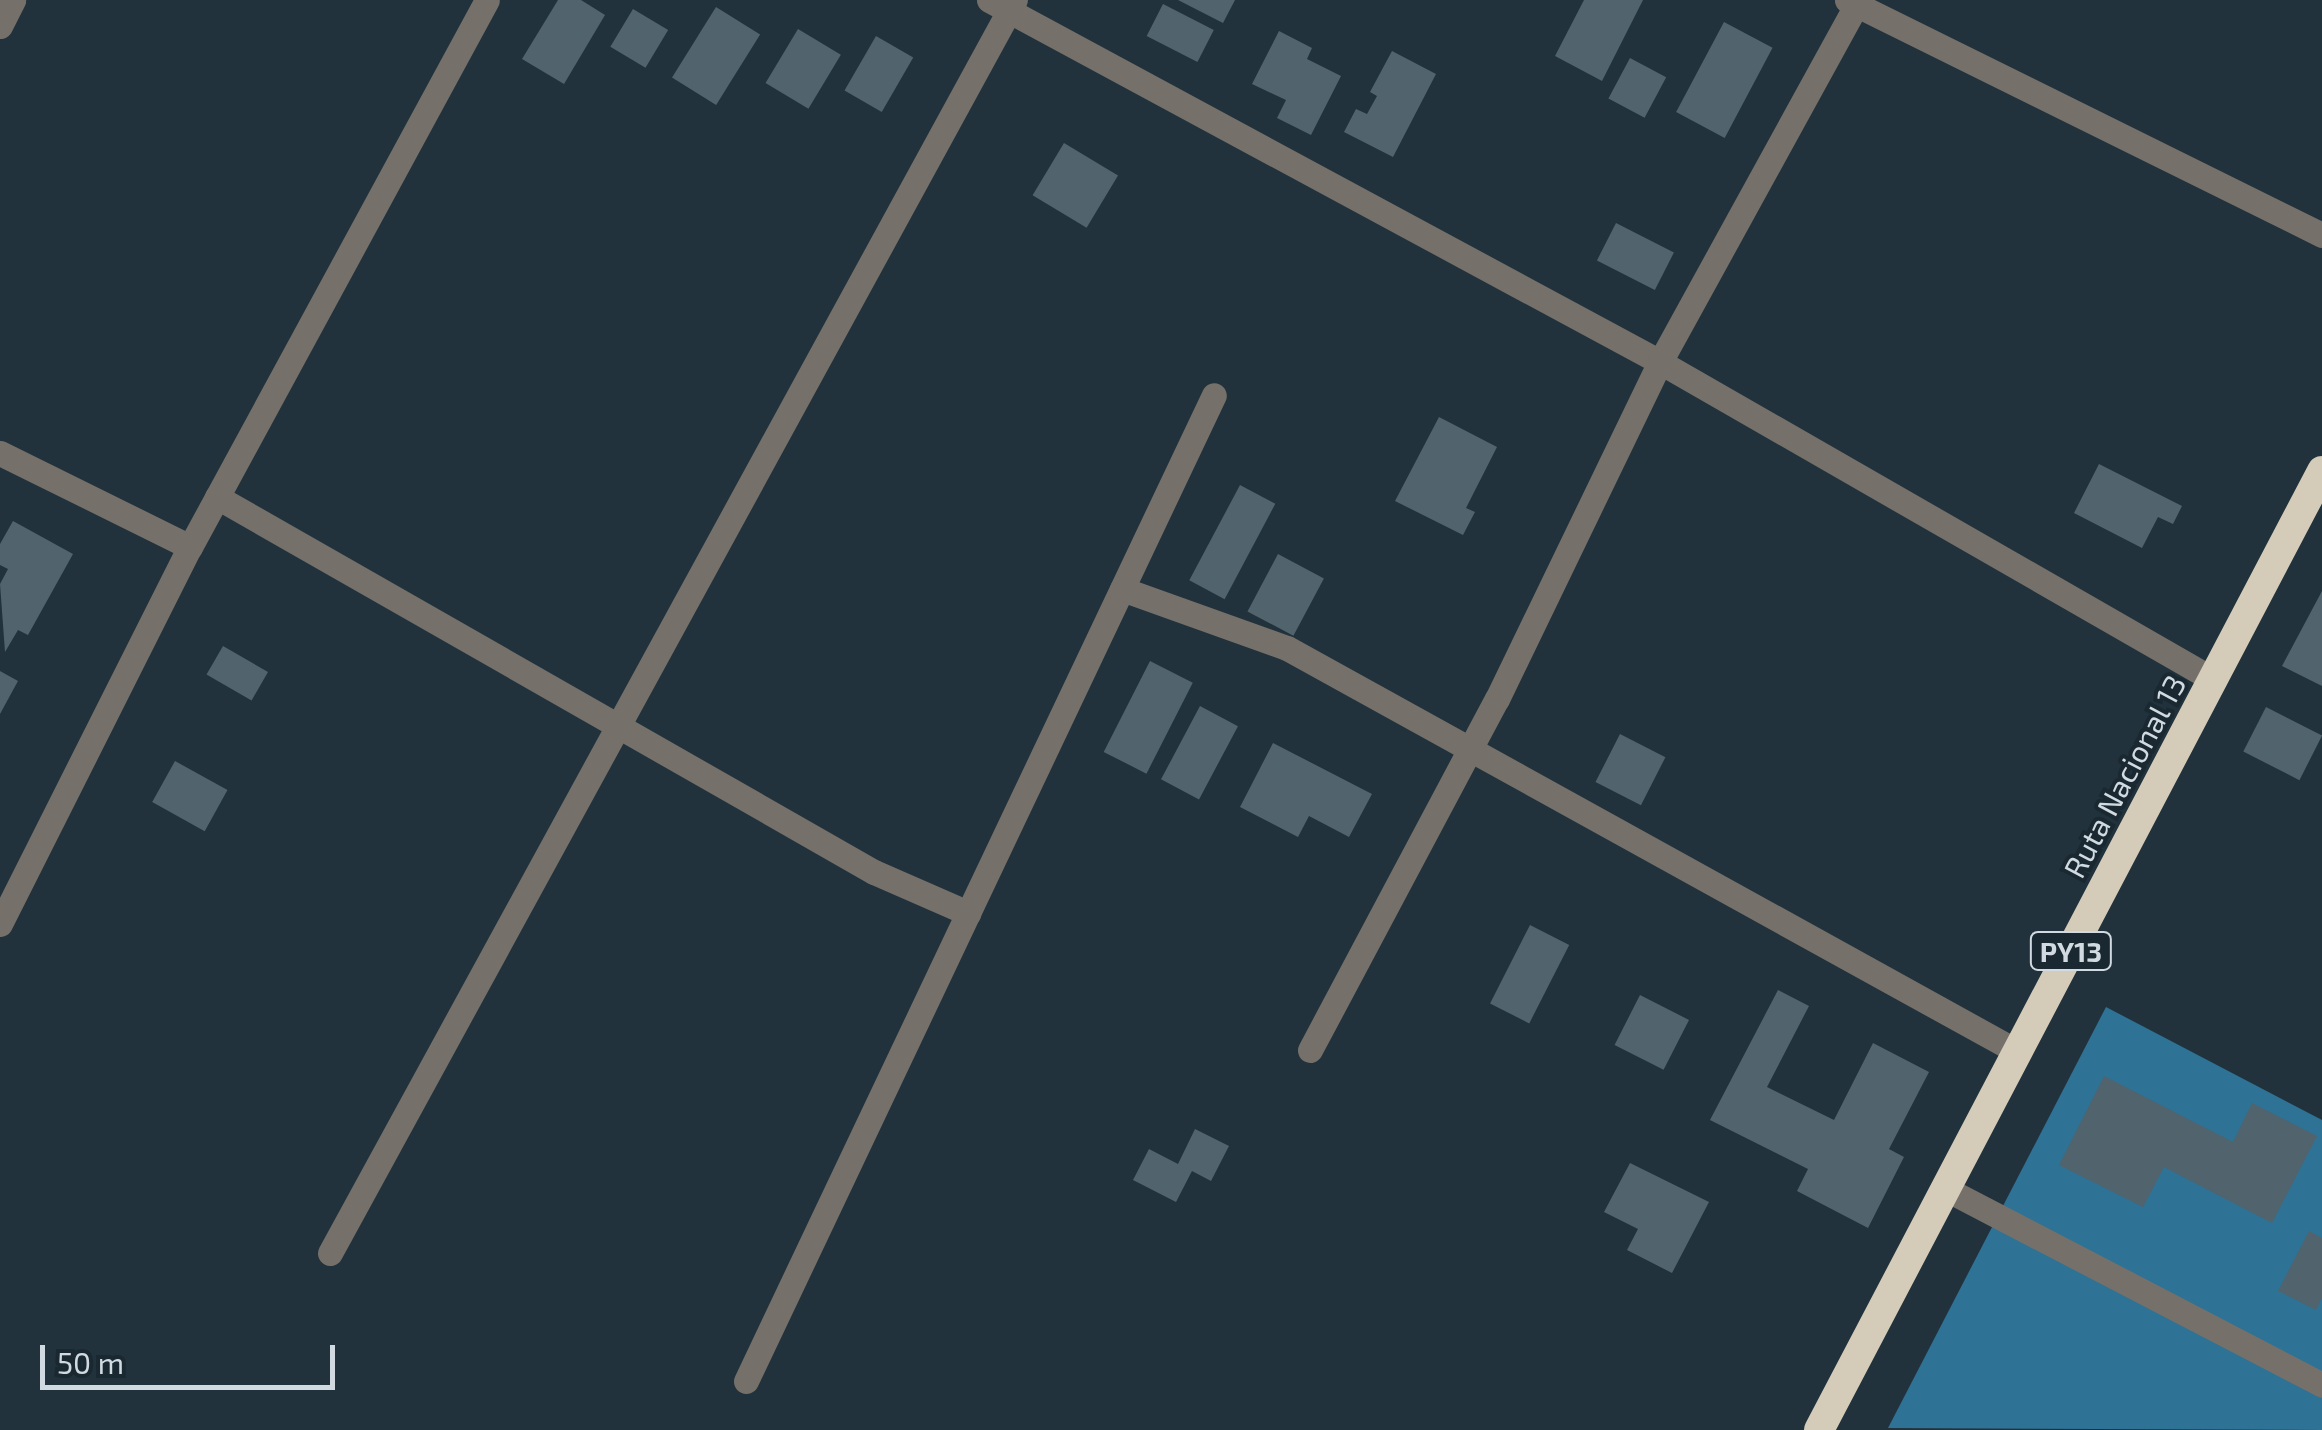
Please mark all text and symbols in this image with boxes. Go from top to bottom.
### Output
street label: Ruta Nacional 13 [2055,668,2193,884]
road number: PY13 [2028,928,2114,974]
scale bar [45,1325,340,1387]
text: 50 m [57,1344,124,1380]

